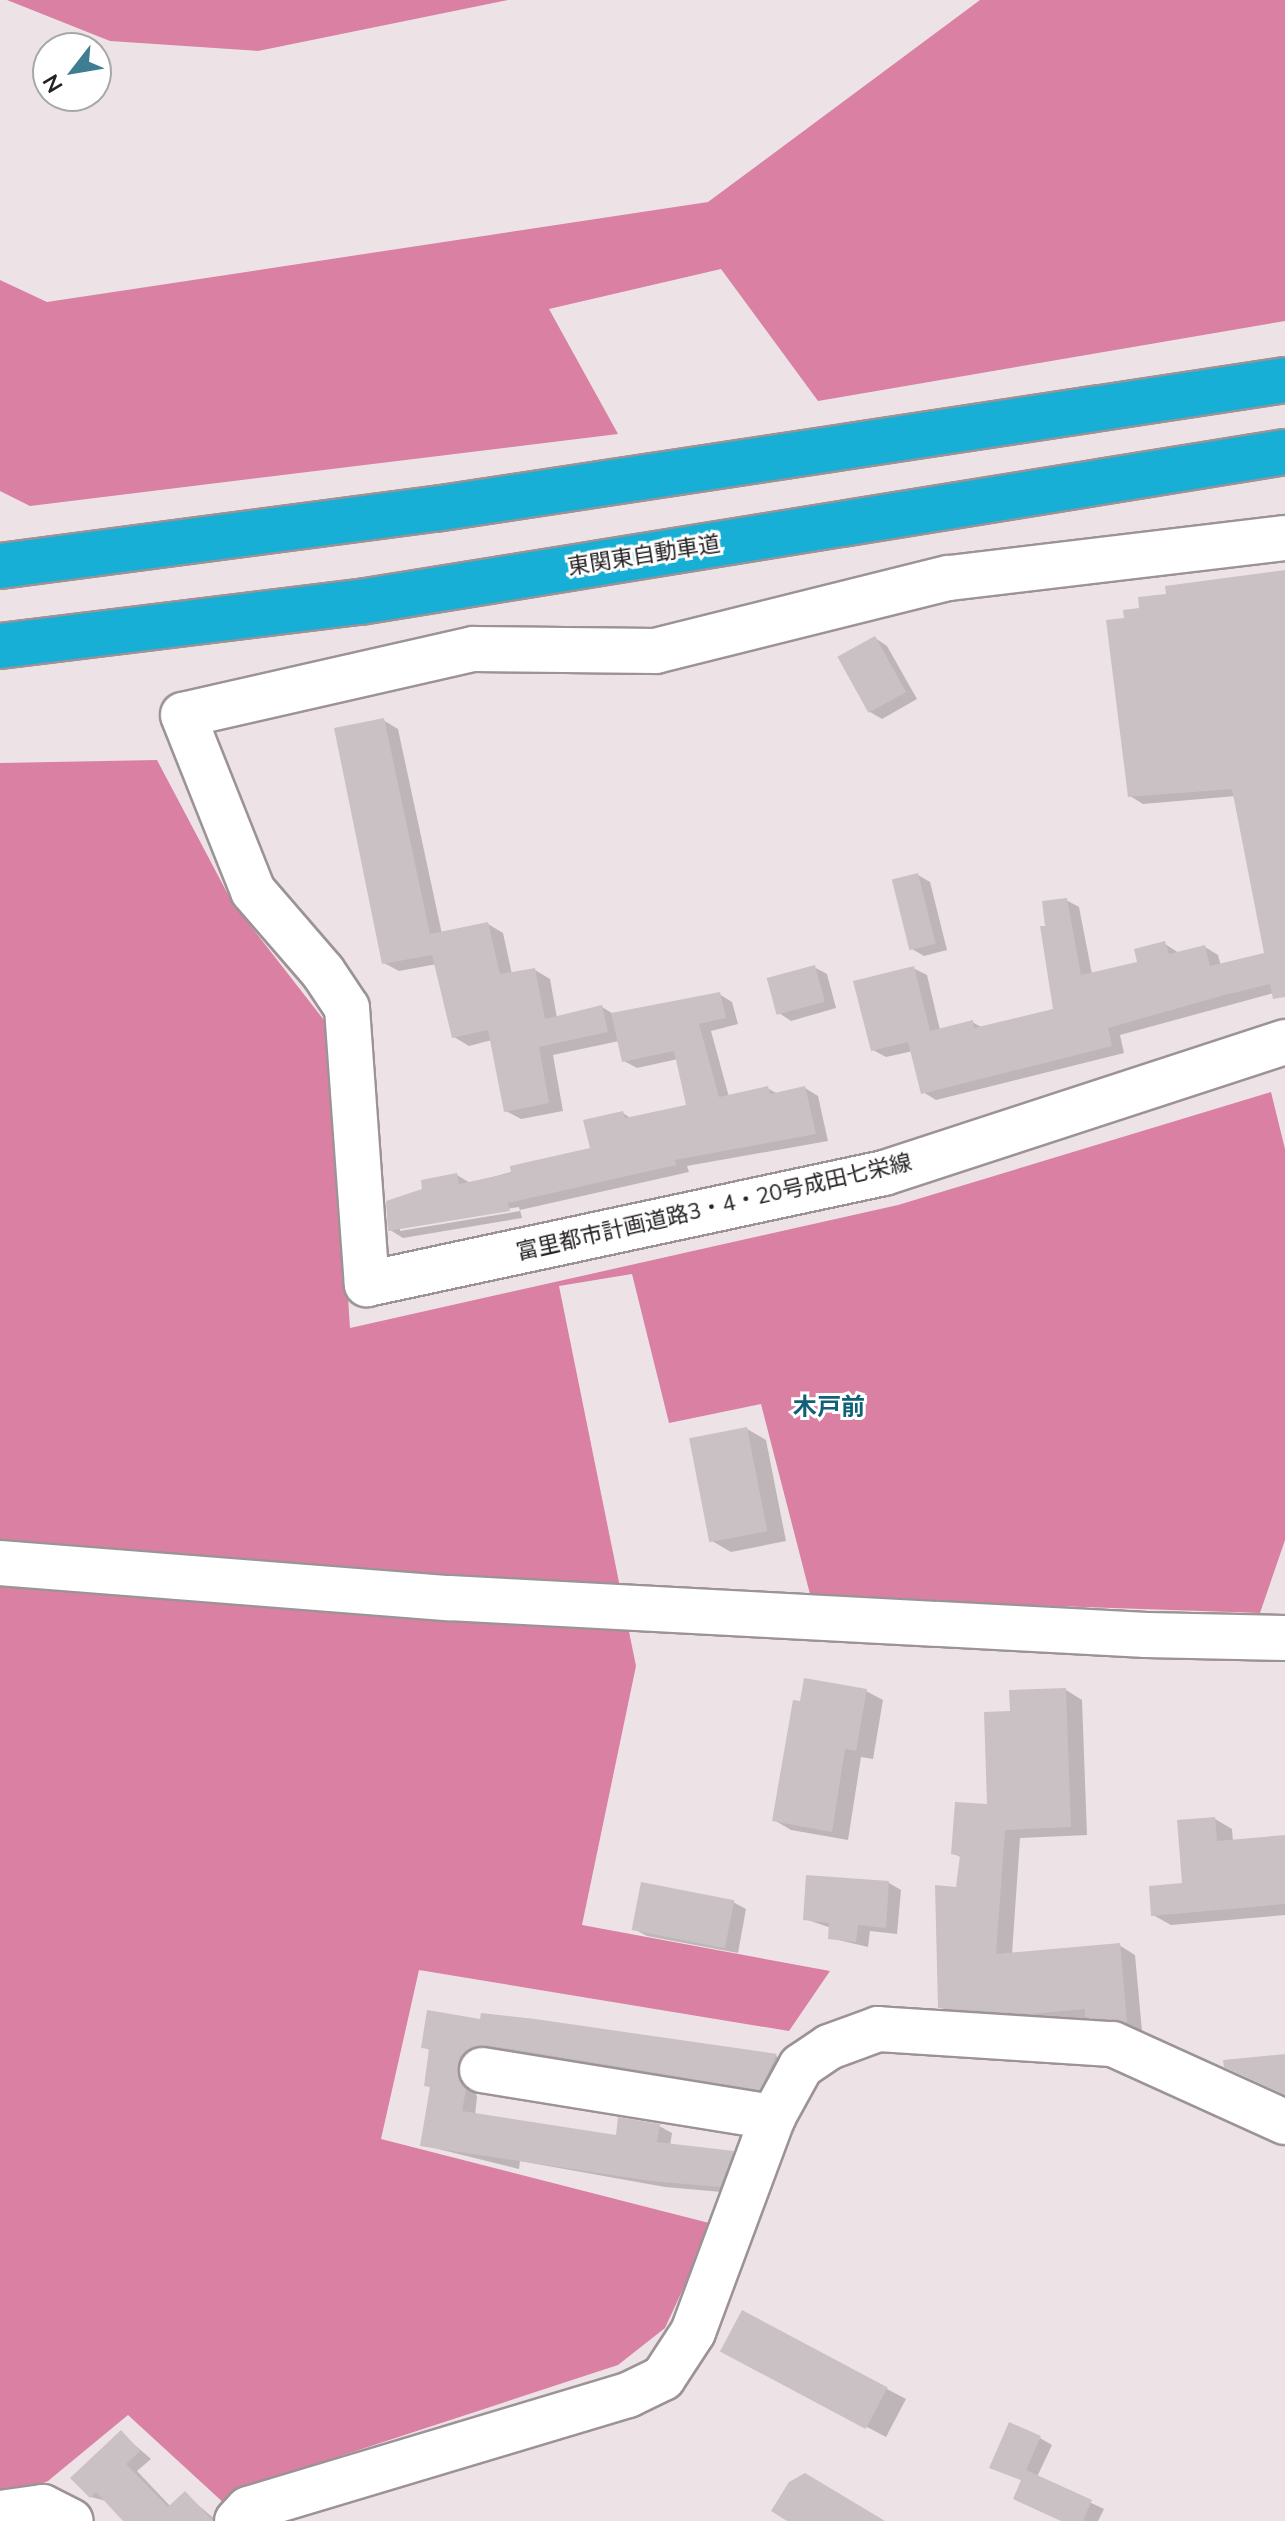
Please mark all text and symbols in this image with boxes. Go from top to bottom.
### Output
north arrow [32,32,112,112]
text: N [36,69,70,98]
street label: 東関東自動車道 [566,531,722,581]
street label: 富里都市計画道路3・4・20号成田七栄線 [514,1150,914,1266]
district label: 木戸前 [793,1394,865,1422]

